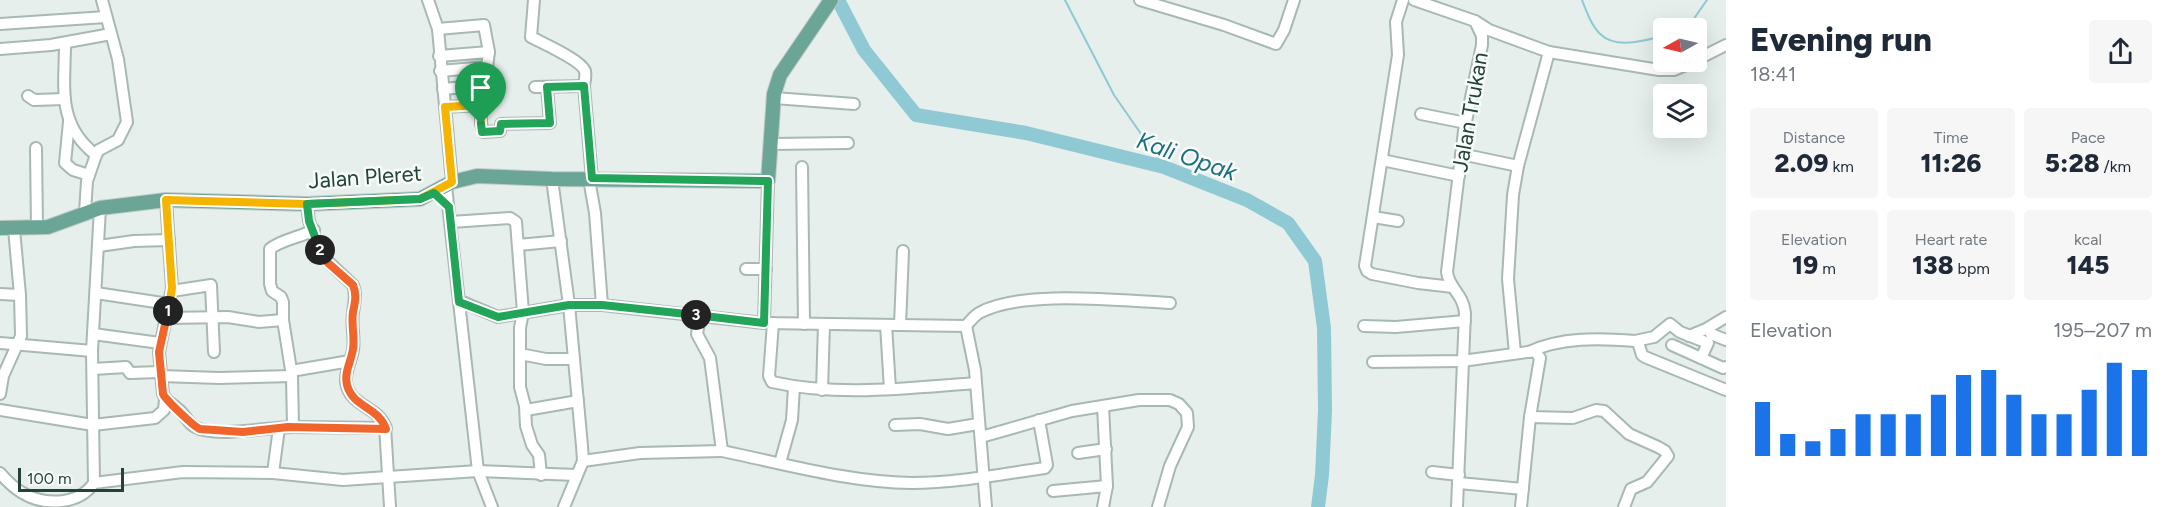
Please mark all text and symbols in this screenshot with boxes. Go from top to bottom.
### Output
north arrow [1653,18,1707,72]
map controls [1653,18,1707,138]
text: Evening run [1750,20,1932,59]
button: share [2089,20,2152,83]
street label: Jalan Trukan [1446,50,1494,174]
pin [455,62,506,124]
text: 18:41 [1750,62,1796,86]
icon: arrive [464,71,497,104]
button: layers [1653,84,1707,138]
water label: Kali Opak [1133,125,1242,187]
text: Distance [1783,128,1845,147]
text: Time [1934,128,1968,147]
text: Pace [2071,128,2105,147]
text: 2.09 [1774,147,1829,179]
text: 11:26 [1920,147,1982,179]
text: 5:28 [2045,147,2100,179]
text: km [1829,157,1854,176]
text: /km [2100,157,2131,176]
street label: Jalan Pleret [307,160,423,194]
text: Elevation [1781,230,1847,249]
text: Heart rate [1915,230,1987,249]
text: kcal [2074,230,2102,249]
pin: 2 [305,235,335,265]
text: 2 [315,240,325,259]
text: 19 [1792,249,1818,281]
text: 138 [1912,249,1954,281]
text: 145 [2067,249,2109,281]
text: m [1818,259,1836,278]
text: bpm [1954,259,1990,278]
pin: 1 [153,296,183,326]
pin: 3 [681,300,711,330]
text: 1 [165,301,171,320]
text: 3 [692,305,700,324]
text: Elevation [1750,318,1832,342]
text: 195–207 m [2053,318,2152,342]
scale bar [18,465,124,492]
text: 100 m [27,469,72,488]

